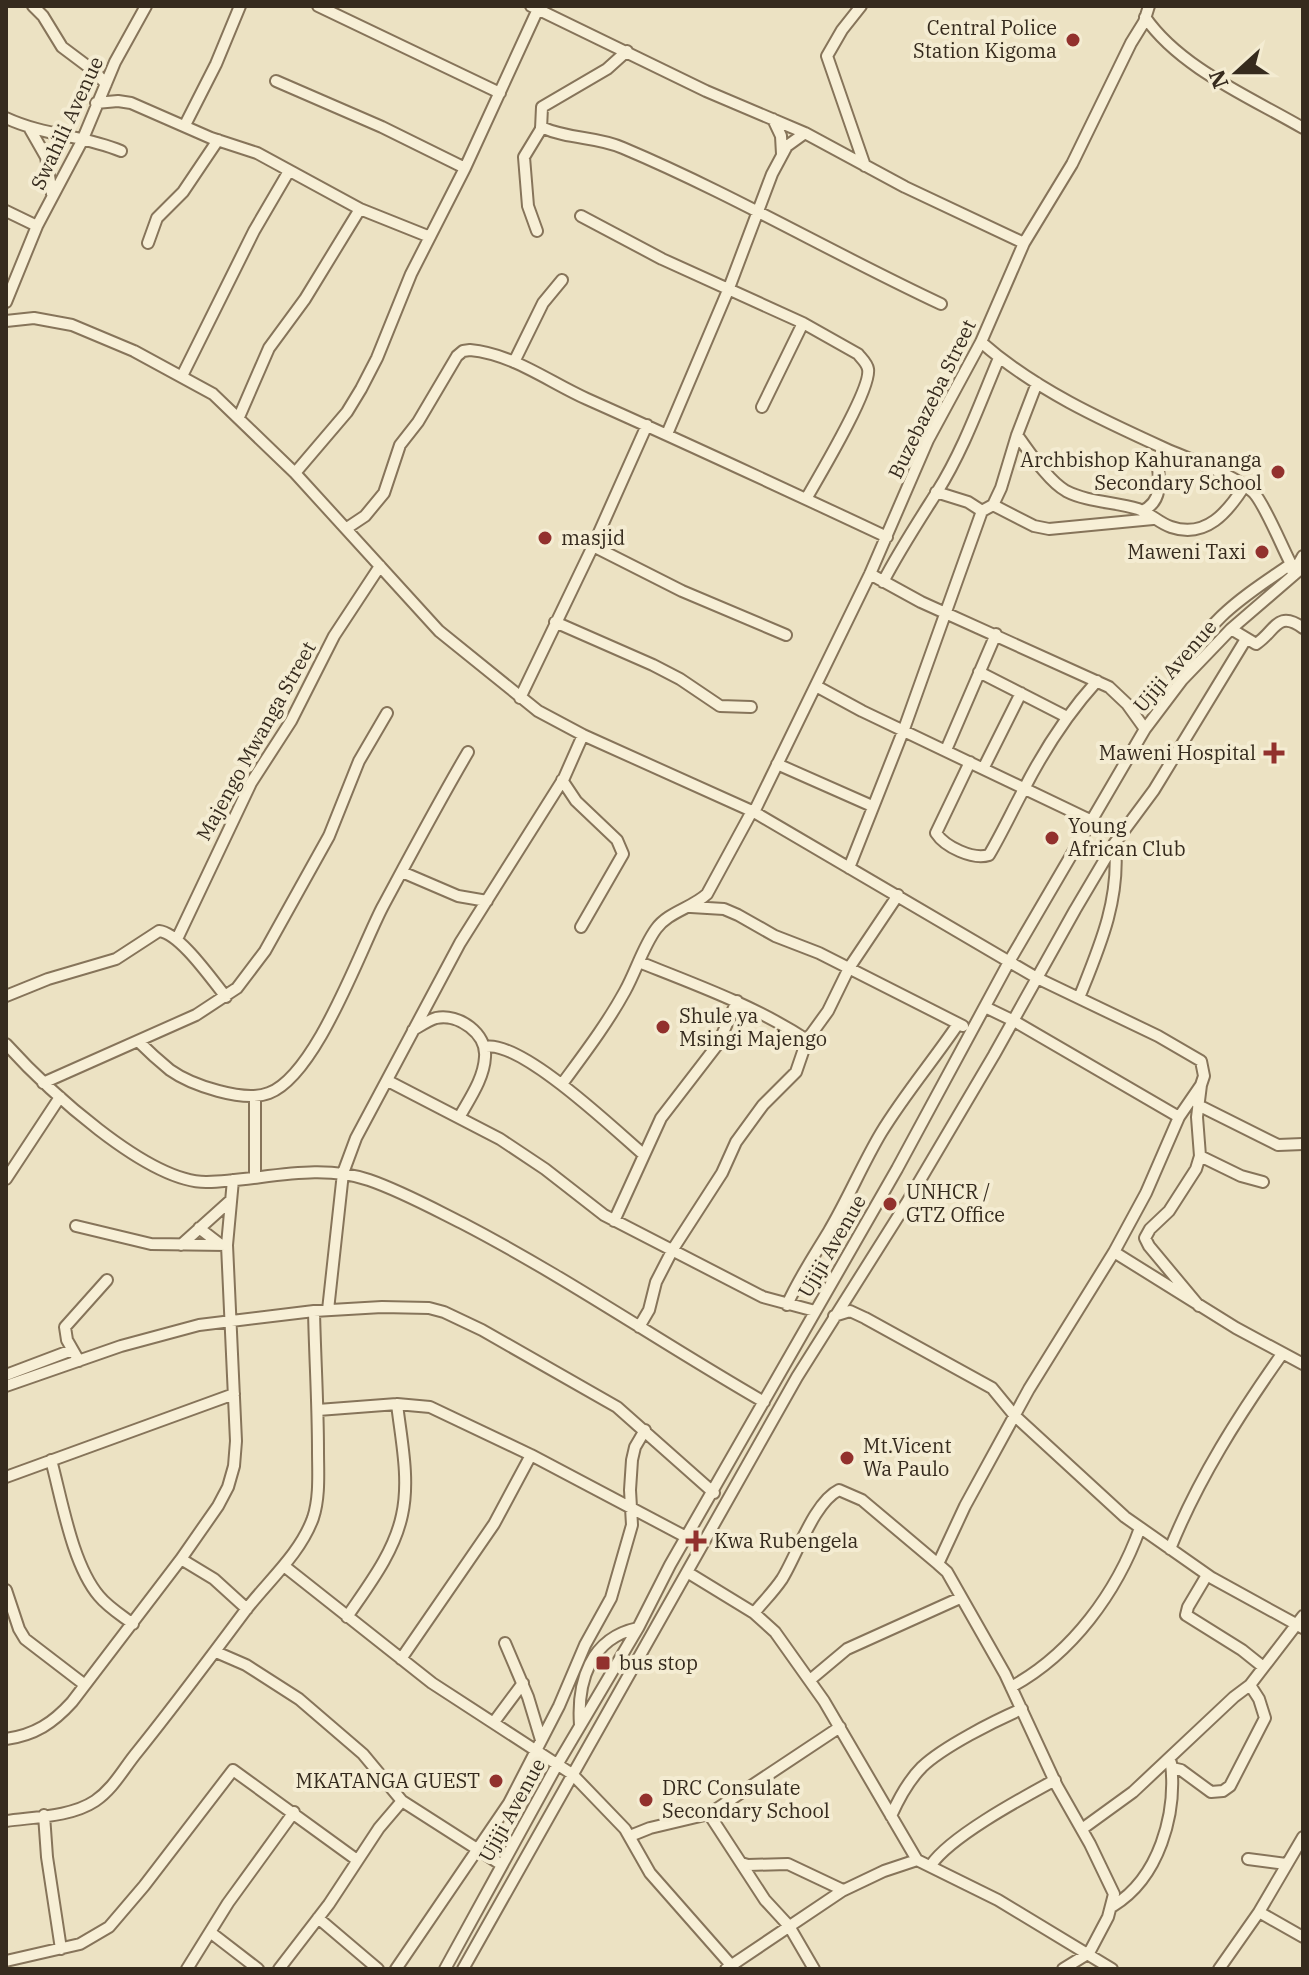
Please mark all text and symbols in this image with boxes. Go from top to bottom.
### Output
place label: Central Police Station Kigoma [913,14,1057,64]
marker: Central Police Station Kigoma [1064,31,1082,49]
north arrow [1197,32,1277,112]
street label: Swahili Avenue [24,52,109,194]
text: N [1201,66,1235,93]
street label: Buzebazeba Street [881,315,982,483]
place label: Archbishop Kahurananga Secondary School [1020,446,1262,496]
marker: Archbishop Kahurananga Secondary School [1269,463,1287,481]
place label: masjid [561,524,625,551]
marker: masjid [536,529,554,547]
place label: Maweni Taxi [1127,538,1246,565]
marker: Maweni Taxi [1253,543,1271,561]
street label: Ujiji Avenue [1127,614,1222,718]
street label: Majengo Mwanga Street [190,636,322,845]
place label: Maweni Hospital [1099,739,1256,766]
marker: Maweni Hospital [1263,742,1285,764]
place label: Young African Club [1068,812,1186,862]
marker: Young African Club [1043,829,1061,847]
place label: Shule ya Msingi Majengo [679,1002,827,1052]
marker: Shule ya Msingi Majengo [654,1018,672,1036]
place label: UNHCR / GTZ Office [906,1178,1005,1228]
street label: Ujiji Avenue [791,1189,872,1302]
marker: UNHCR / GTZ Office [881,1195,899,1213]
place label: Mt.Vicent Wa Paulo [863,1432,952,1482]
marker: Mt.Vicent Wa Paulo [838,1449,856,1467]
place label: Kwa Rubengela [714,1527,859,1554]
marker: Kwa Rubengela [685,1530,707,1552]
place label: bus stop [619,1649,698,1676]
marker: bus stop [594,1654,612,1672]
street label: Ujiji Avenue [472,1753,551,1866]
place label: MKATANGA GUEST [296,1767,480,1794]
marker: MKATANGA GUEST [487,1772,505,1790]
place label: DRC Consulate Secondary School [662,1774,830,1824]
marker: DRC Consulate Secondary School [637,1791,655,1809]

